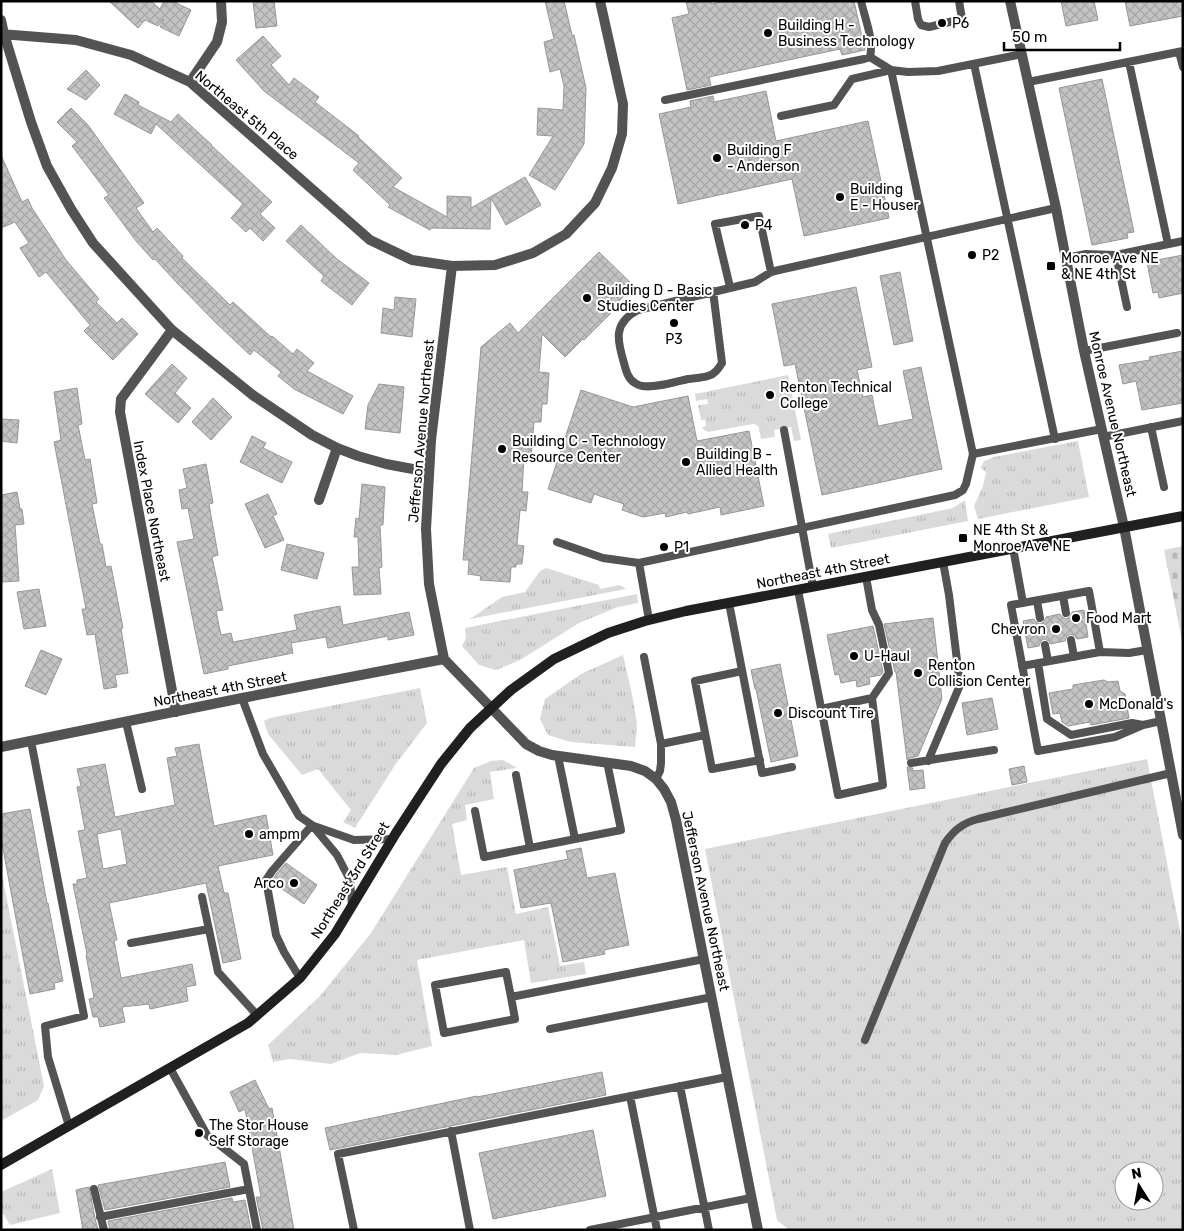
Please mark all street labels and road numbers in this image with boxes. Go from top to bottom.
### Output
street label: Northeast 5th Place [191,67,302,164]
street label: Monroe Avenue Northeast [1085,330,1140,499]
street label: Jefferson Avenue Northeast [405,338,438,523]
street label: Index Place Northeast [129,439,174,584]
street label: Northeast 4th Street [755,550,892,593]
street label: Northeast 4th Street [152,668,289,711]
street label: Jefferson Avenue Northeast [678,809,733,993]
street label: Northeast 3rd Street [308,818,394,942]

